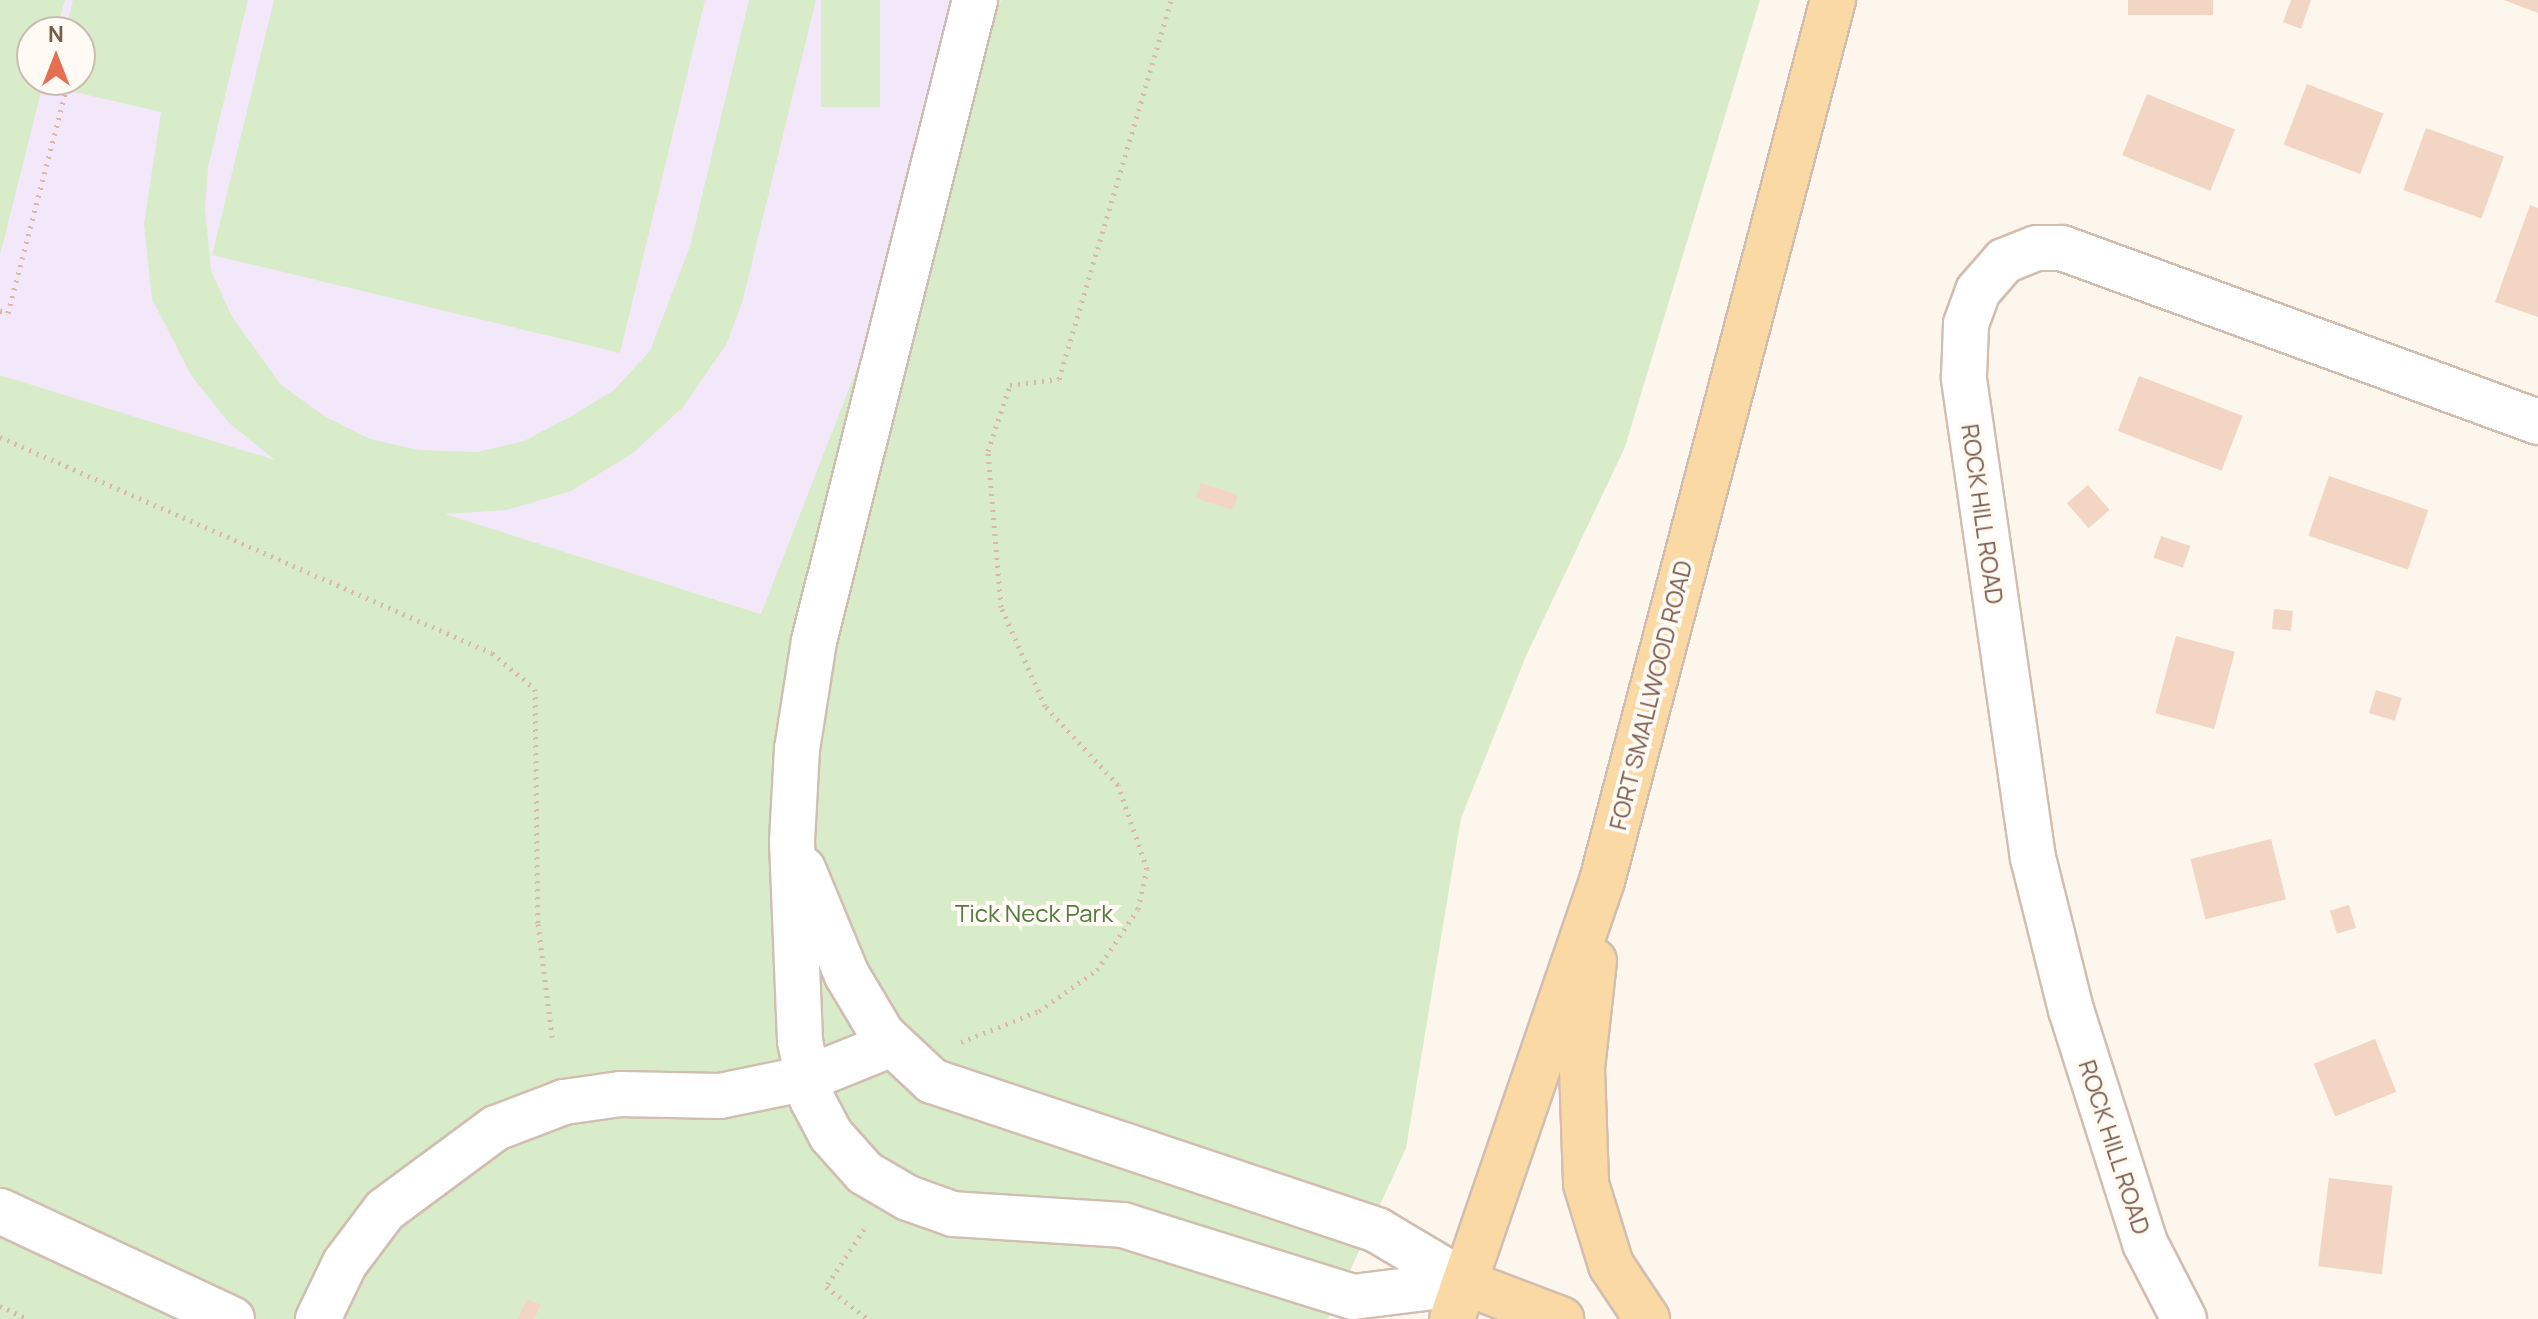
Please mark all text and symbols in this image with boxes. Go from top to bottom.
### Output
north arrow [16,16,96,96]
text: N [48,19,64,49]
street label: ROCK HILL ROAD [1956,421,2010,607]
street label: FORT SMALLWOOD ROAD [1602,557,1698,833]
park label: Tick Neck Park [955,899,1113,927]
street label: ROCK HILL ROAD [2073,1055,2157,1239]

